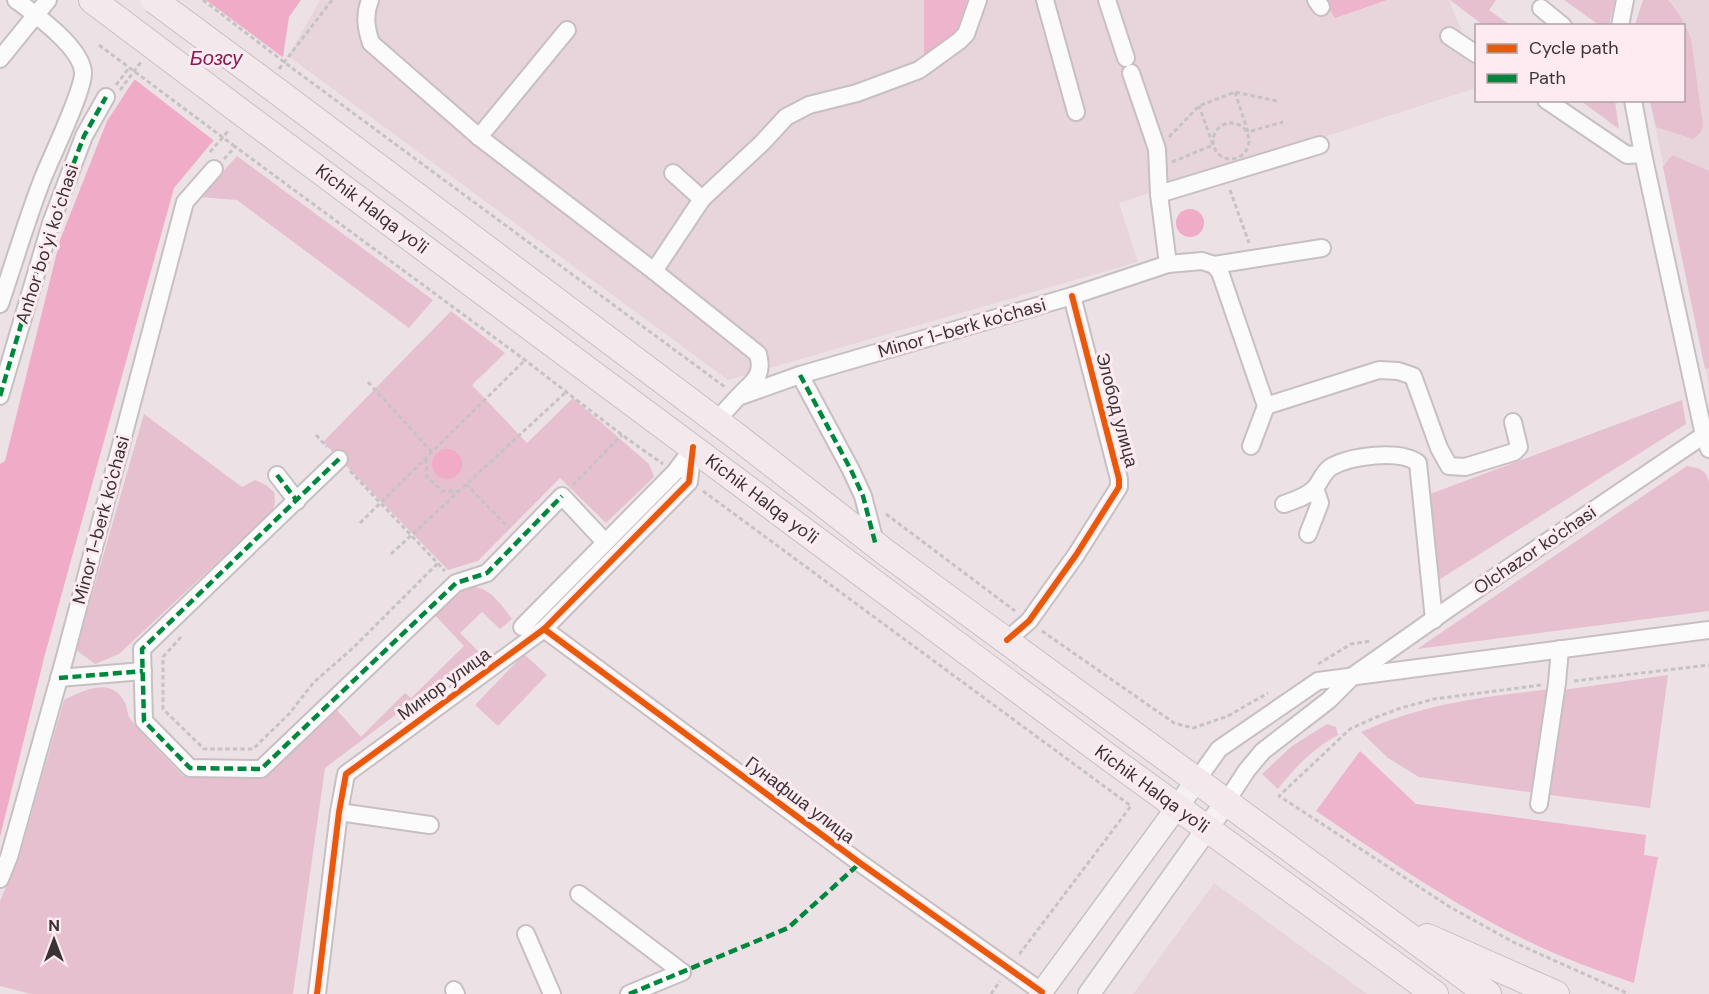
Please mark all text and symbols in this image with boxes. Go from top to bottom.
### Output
legend [1475,24,1685,102]
text: Cycle path [1529,36,1619,60]
water label: Бозсу [190,45,243,71]
text: Path [1529,66,1566,90]
street label: Kichik Halqa yo'li [311,159,433,259]
street label: Anhor boʻyi koʻchasi [10,161,84,327]
street label: Minor 1-berk ko'chasi [875,293,1049,363]
street label: Элобод улица [1090,350,1144,471]
street label: Minor 1-berk ko'chasi [67,433,135,607]
street label: Kichik Halqa yo'li [701,449,823,549]
street label: Olchazor ko'chasi [1469,500,1601,600]
street label: Минор улица [393,642,496,726]
street label: Kichik Halqa yo'li [1090,739,1214,839]
street label: Гунафша улица [740,751,860,850]
north arrow [24,910,84,970]
text: N [48,915,60,936]

